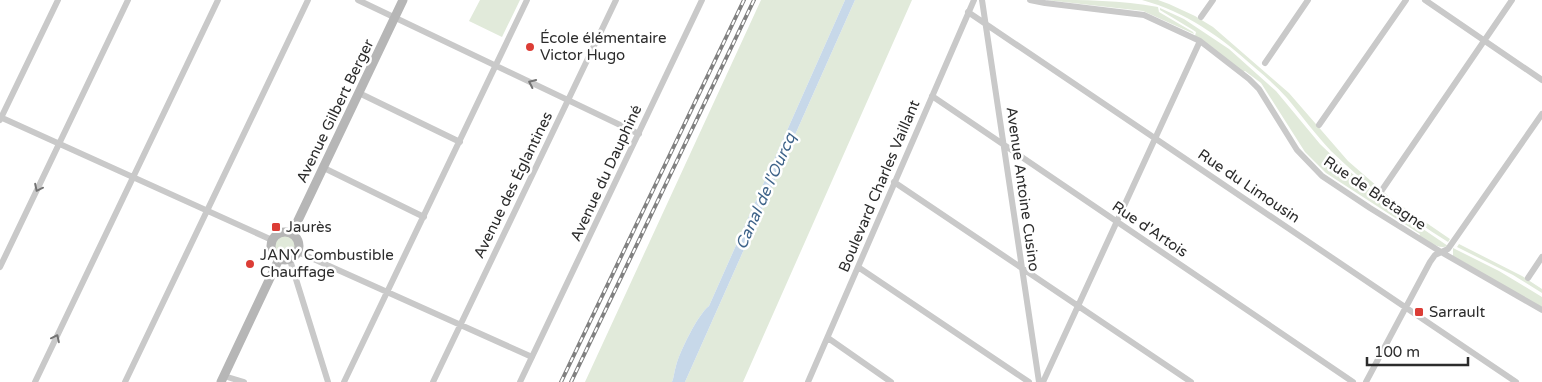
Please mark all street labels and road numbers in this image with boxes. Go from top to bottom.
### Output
street label: Avenue Gilbert Berger [292,36,378,186]
street label: Boulevard Charles Vaillant [835,97,924,275]
street label: Avenue du Dauphiné [566,102,646,244]
street label: Avenue Antoine Cusino [1003,105,1043,273]
street label: Avenue des Églantines [470,109,556,261]
street label: Rue du Limousin [1195,145,1303,227]
street label: Rue de Bretagne [1320,152,1430,234]
street label: Rue d'Artois [1109,197,1191,261]

